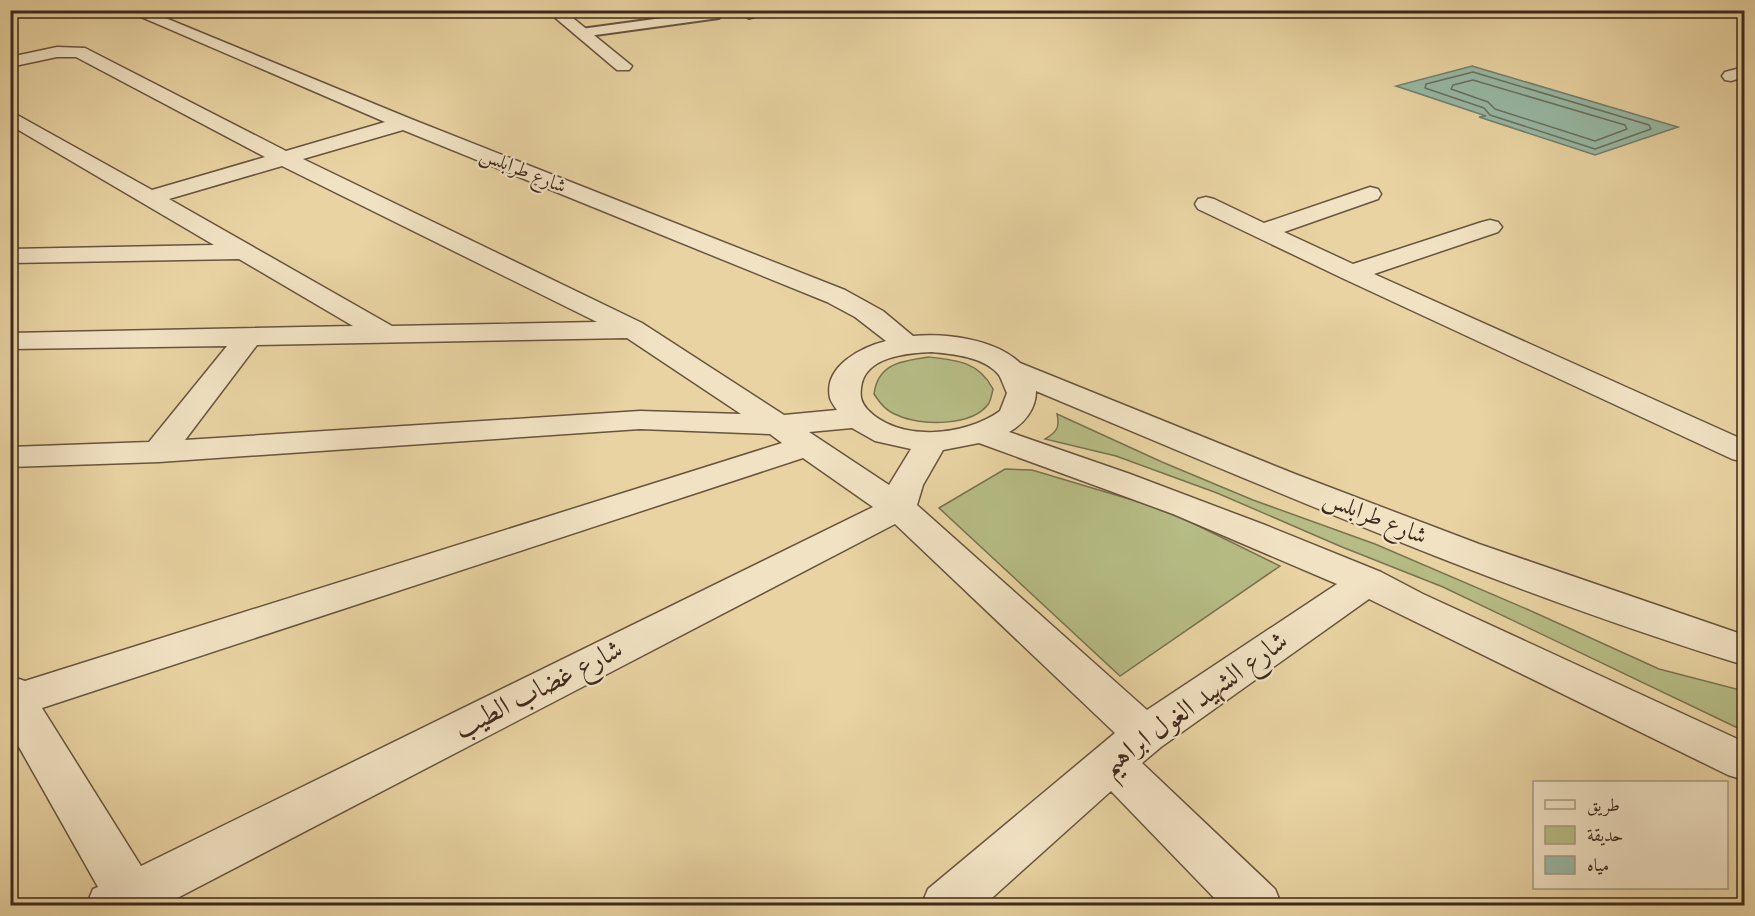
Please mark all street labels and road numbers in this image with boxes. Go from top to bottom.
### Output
street label: شارع طرابلس [475,142,570,203]
street label: شارع طرابلس [1317,483,1431,556]
street label: شارع الشهيد الغول ابراهيم [1095,624,1300,790]
street label: شارع غضاب الطيب [449,632,631,751]

